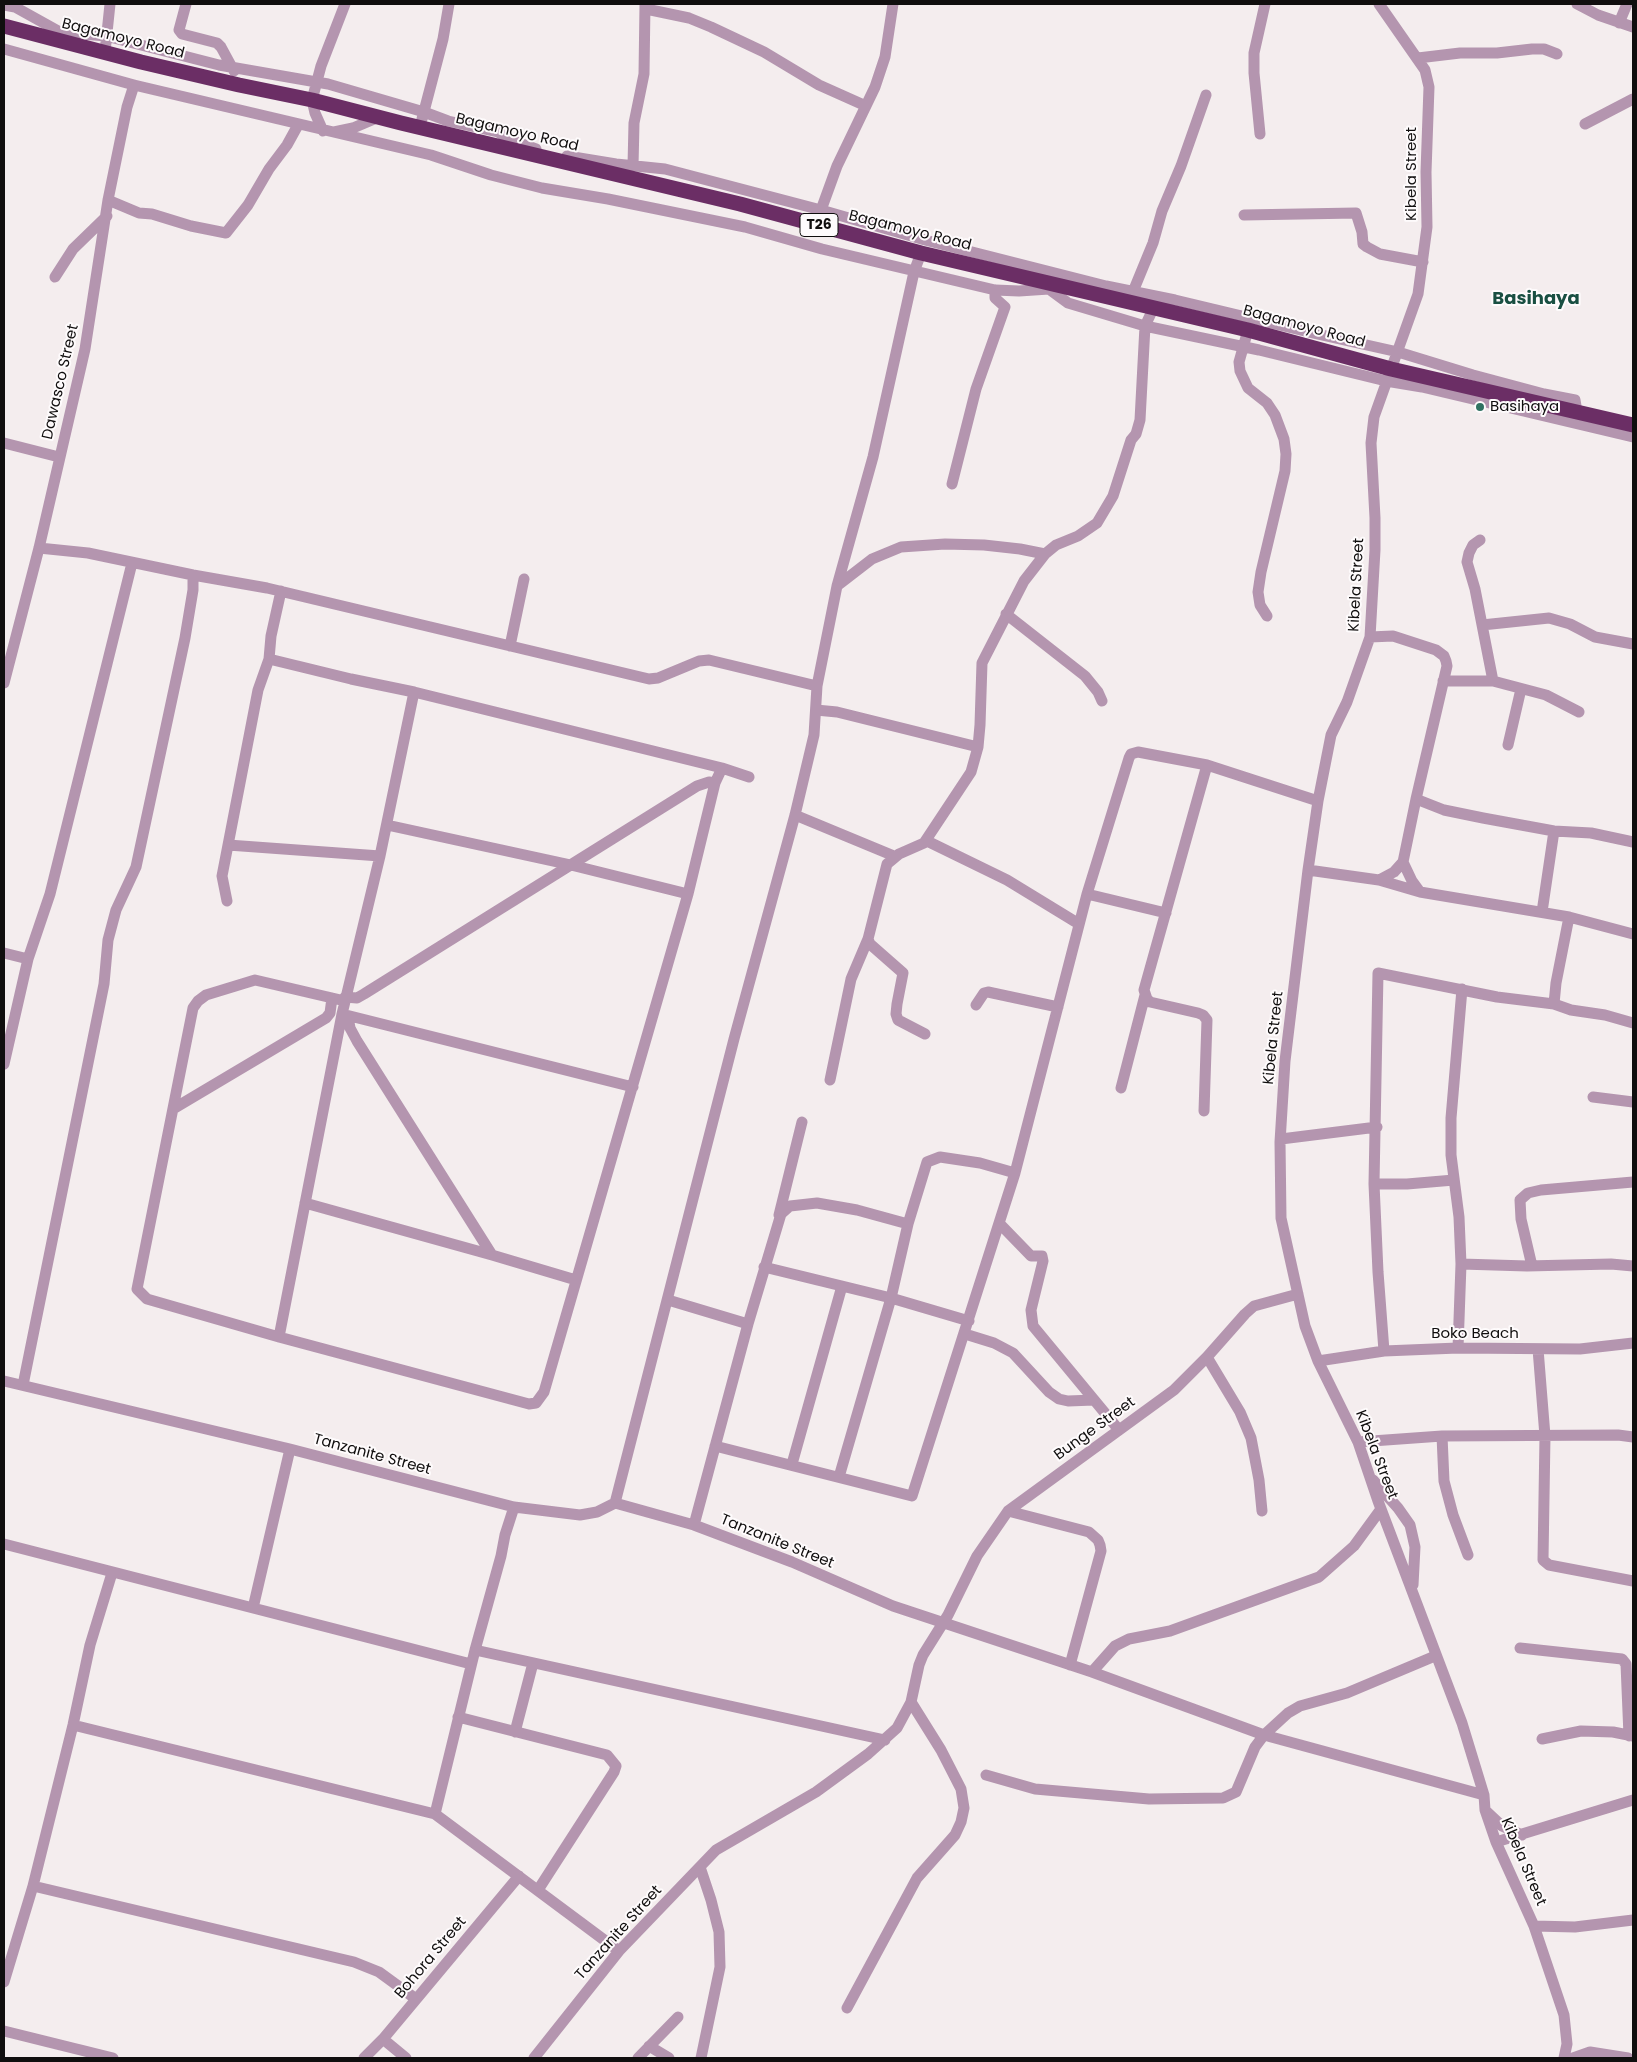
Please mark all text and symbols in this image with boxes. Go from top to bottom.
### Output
street label: Bagamoyo Road [60,15,186,63]
street label: Bagamoyo Road [454,110,580,156]
street label: Kibela Street [1403,127,1421,221]
street label: Bagamoyo Road [847,207,973,255]
road number: T26 [800,214,838,236]
district label: Basihaya [1492,288,1580,310]
street label: Bagamoyo Road [1241,302,1367,352]
street label: Dawasco Street [39,323,83,441]
place label: Basihaya [1490,398,1559,416]
marker: Basihaya [1474,401,1486,413]
street label: Kibela Street [1346,538,1368,632]
street label: Kibela Street [1260,990,1288,1086]
street label: Boko Beach [1431,1325,1519,1343]
street label: Bunge Street [1051,1394,1139,1464]
street label: Kibela Street [1351,1408,1401,1502]
street label: Tanzanite Street [311,1431,433,1479]
street label: Tanzanite Street [718,1511,836,1573]
street label: Kibela Street [1496,1815,1550,1909]
street label: Tanzanite Street [572,1882,666,1984]
street label: Bohora Street [391,1913,471,2003]

